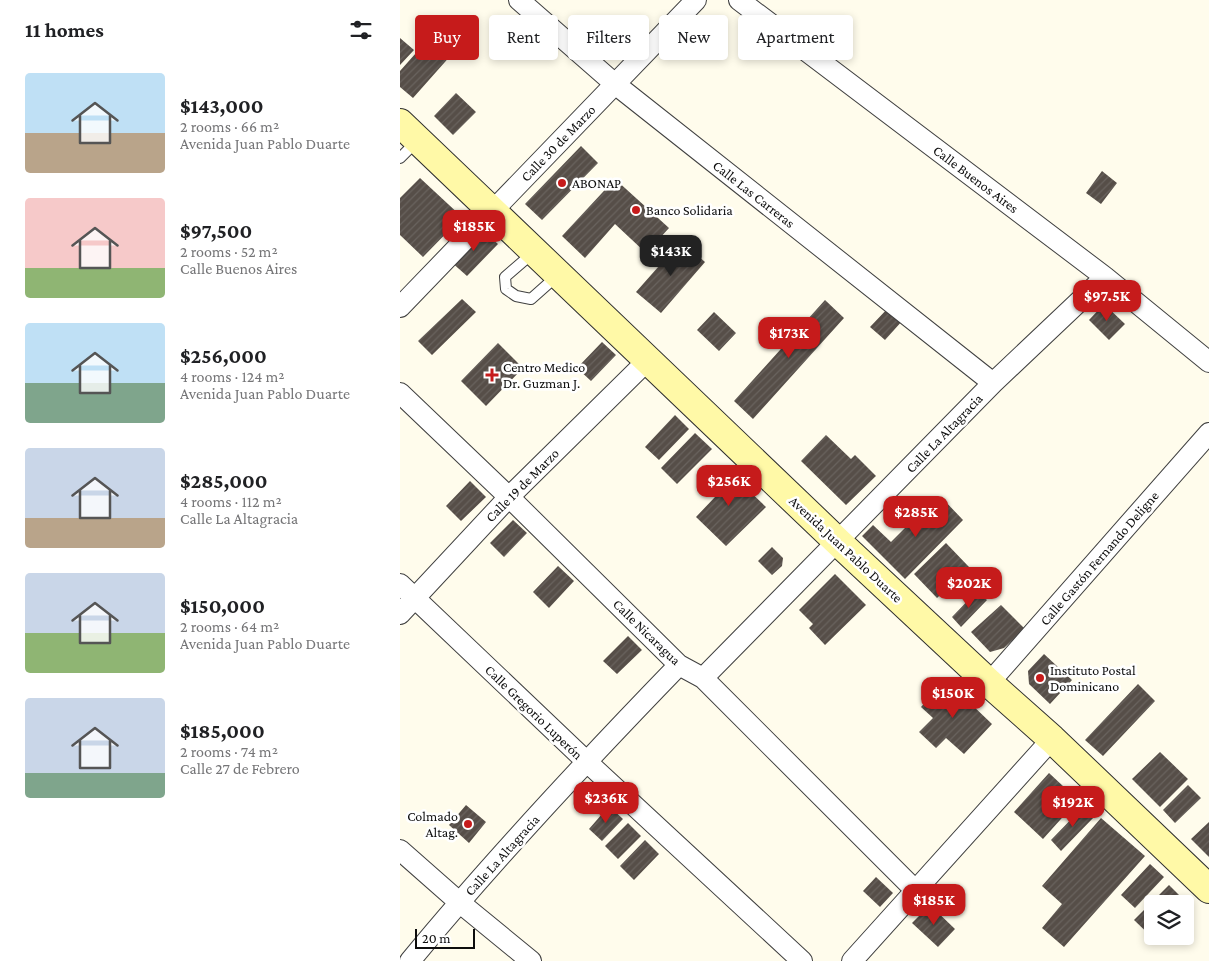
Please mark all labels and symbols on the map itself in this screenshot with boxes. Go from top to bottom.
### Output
street label: Calle 30 de Marzo [518,101,599,185]
street label: Calle Buenos Aires [930,142,1022,216]
street label: Calle Las Carreras [710,157,798,231]
place label: ABONAP [572,175,621,191]
marker: ABONAP [556,177,568,189]
place label: Banco Solidaria [646,202,733,218]
marker: Banco Solidaria [630,204,642,216]
pin: $185K [439,210,509,252]
pin: $143K [636,234,706,277]
pin: $97.5K [1066,280,1148,322]
pin: $173K [754,316,824,359]
place label: Centro Medico Dr. Guzman J. [503,359,585,391]
marker: Centro Medico Dr. Guzman J. [485,368,499,382]
street label: Calle La Altagracia [902,390,986,476]
street label: Calle 19 de Marzo [482,445,562,525]
pin: $256K [694,464,764,507]
street label: Calle Gastón Fernando Deligne [1036,488,1162,628]
street label: Avenida Juan Pablo Duarte [786,492,906,606]
pin: $285K [881,496,951,538]
pin: $202K [934,566,1004,609]
street label: Calle Nicaragua [610,596,685,669]
street label: Calle Gregorio Luperón [482,661,586,763]
place label: Instituto Postal Dominicano [1050,662,1136,694]
marker: Instituto Postal Dominicano [1034,672,1046,684]
pin: $150K [918,676,988,719]
pin: $236K [571,782,641,824]
pin: $192K [1038,786,1108,828]
place label: Colmado Altag. [407,808,458,840]
street label: Calle La Altagracia [461,811,543,899]
marker: Colmado Altag. [462,818,474,830]
pin: $185K [899,884,969,926]
scale bar [415,926,475,949]

